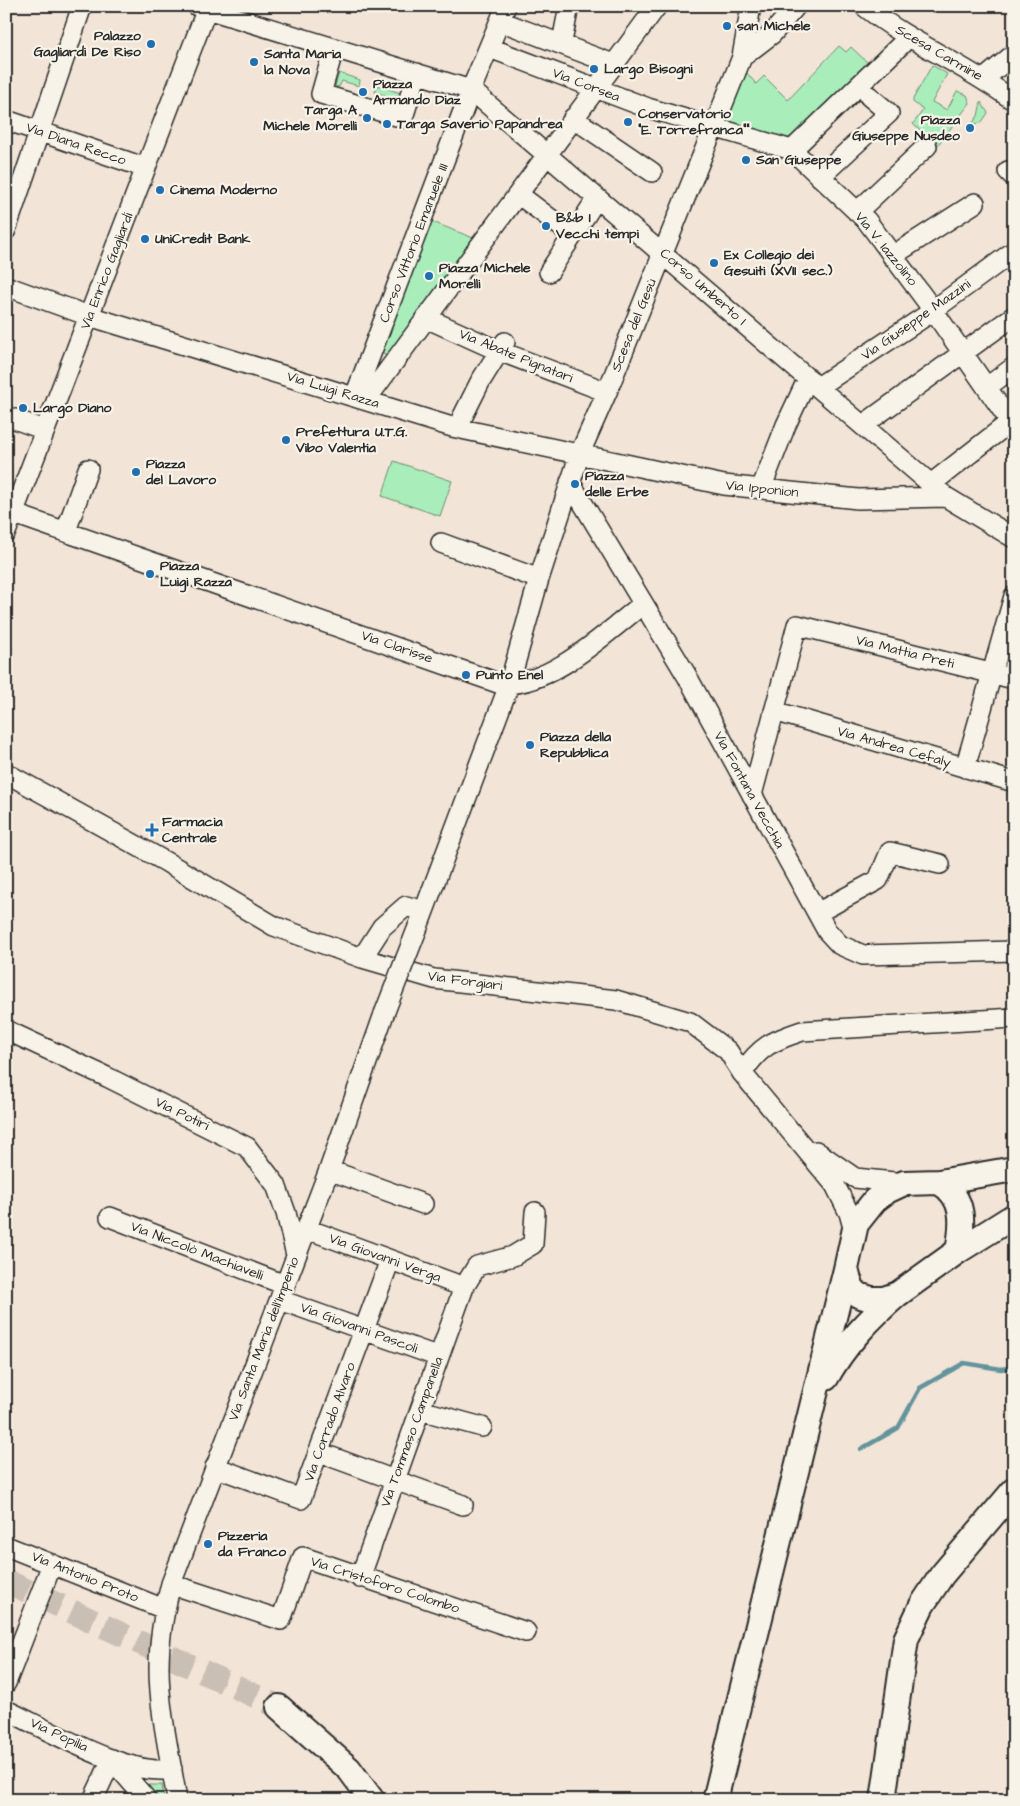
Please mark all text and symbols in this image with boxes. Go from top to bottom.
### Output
place label: san Michele [737,16,811,36]
marker: san Michele [721,20,733,32]
street label: Scesa Carmine [892,20,987,86]
place label: Palazzo Gagliardi De Riso [34,26,141,63]
marker: Palazzo Gagliardi De Riso [145,38,157,50]
place label: Santa Maria la Nova [263,44,342,80]
marker: Santa Maria la Nova [248,56,260,68]
place label: Largo Bisogni [604,59,693,80]
street label: Via Corsea [549,63,623,107]
marker: Largo Bisogni [588,63,600,75]
place label: Piazza Armando Diaz [373,74,462,110]
marker: Piazza Armando Diaz [357,86,369,98]
place label: Targa A Michele Morelli [263,100,358,136]
place label: Conservatorio "E. Torrefranca"" [638,104,750,140]
place label: Piazza Giuseppe Nusdeo [852,110,961,146]
marker: Targa A Michele Morelli [361,112,373,124]
place label: Targa Saverio Papandrea [396,114,563,135]
marker: Conservatorio "E. Torrefranca"" [622,116,634,128]
street label: Via Diana Recco [23,117,129,171]
marker: Targa Saverio Papandrea [381,118,393,130]
marker: Piazza Giuseppe Nusdeo [964,122,976,134]
place label: San Giuseppe [755,150,842,170]
marker: San Giuseppe [740,154,752,166]
street label: Corso Vittorio Emanuele III [374,160,454,326]
place label: Cinema Moderno [170,180,277,200]
marker: Cinema Moderno [154,184,166,196]
place label: B&b I Vecchi tempi [555,208,640,244]
street label: Via V. Iazzolino [850,208,922,290]
street label: Via Enrico Gagliardi [76,210,138,332]
marker: B&b I Vecchi tempi [540,220,552,232]
place label: UniCredit Bank [155,229,251,249]
marker: UniCredit Bank [139,233,151,245]
street label: Corso Umberto I [655,244,751,330]
place label: Ex Collegio dei Gesuiti (XVII sec.) [724,245,833,281]
marker: Ex Collegio dei Gesuiti (XVII sec.) [708,257,720,269]
place label: Piazza Michele Morelli [439,258,531,294]
marker: Piazza Michele Morelli [423,270,435,282]
street label: Scesa del Gesù [606,275,662,375]
street label: Via Giuseppe Mazzini [857,275,975,365]
street label: Via Abate Pignatari [456,324,576,388]
street label: Via Luigi Razza [284,366,382,414]
place label: Largo Diano [33,398,112,419]
marker: Largo Diano [17,402,29,414]
place label: Prefettura U.T.G. Vibo Valentia [295,422,407,458]
marker: Prefettura U.T.G. Vibo Valentia [280,434,292,446]
place label: Piazza del Lavoro [145,454,216,490]
marker: Piazza del Lavoro [130,466,142,478]
place label: Piazza delle Erbe [584,466,649,502]
street label: Via Ipponion [725,475,799,503]
marker: Piazza delle Erbe [569,478,581,490]
place label: Piazza Luigi Razza [160,556,233,593]
marker: Piazza Luigi Razza [144,568,156,580]
street label: Via Clarisse [359,625,436,669]
street label: Via Mattia Preti [854,630,956,674]
place label: Punto Enel [476,665,544,685]
marker: Punto Enel [460,669,472,681]
street label: Via Andrea Cefaly [835,721,954,773]
place label: Piazza della Repubblica [540,727,612,763]
street label: Via Fontana Vecchia [709,728,789,852]
marker: Piazza della Repubblica [524,739,536,751]
place label: Farmacia Centrale [162,812,224,848]
marker: Farmacia Centrale [146,824,158,836]
street label: Via Forgiari [426,966,504,996]
street label: Via Potiri [152,1092,212,1136]
street label: Via Niccolò Machiavelli [128,1216,266,1286]
street label: Via Giovanni Verga [326,1228,444,1288]
street label: Via Santa Maria dell'Imperio [223,1254,305,1424]
street label: Via Giovanni Pascoli [298,1297,420,1359]
street label: Via Tommaso Campanella [375,1354,449,1510]
street label: Via Corrado Alvaro [299,1359,361,1485]
place label: Pizzeria da Franco [217,1526,286,1562]
marker: Pizzeria da Franco [202,1538,214,1550]
street label: Via Antonio Proto [28,1546,142,1608]
street label: Via Cristoforo Colombo [308,1551,462,1619]
street label: Via Popilia [27,1713,91,1757]

